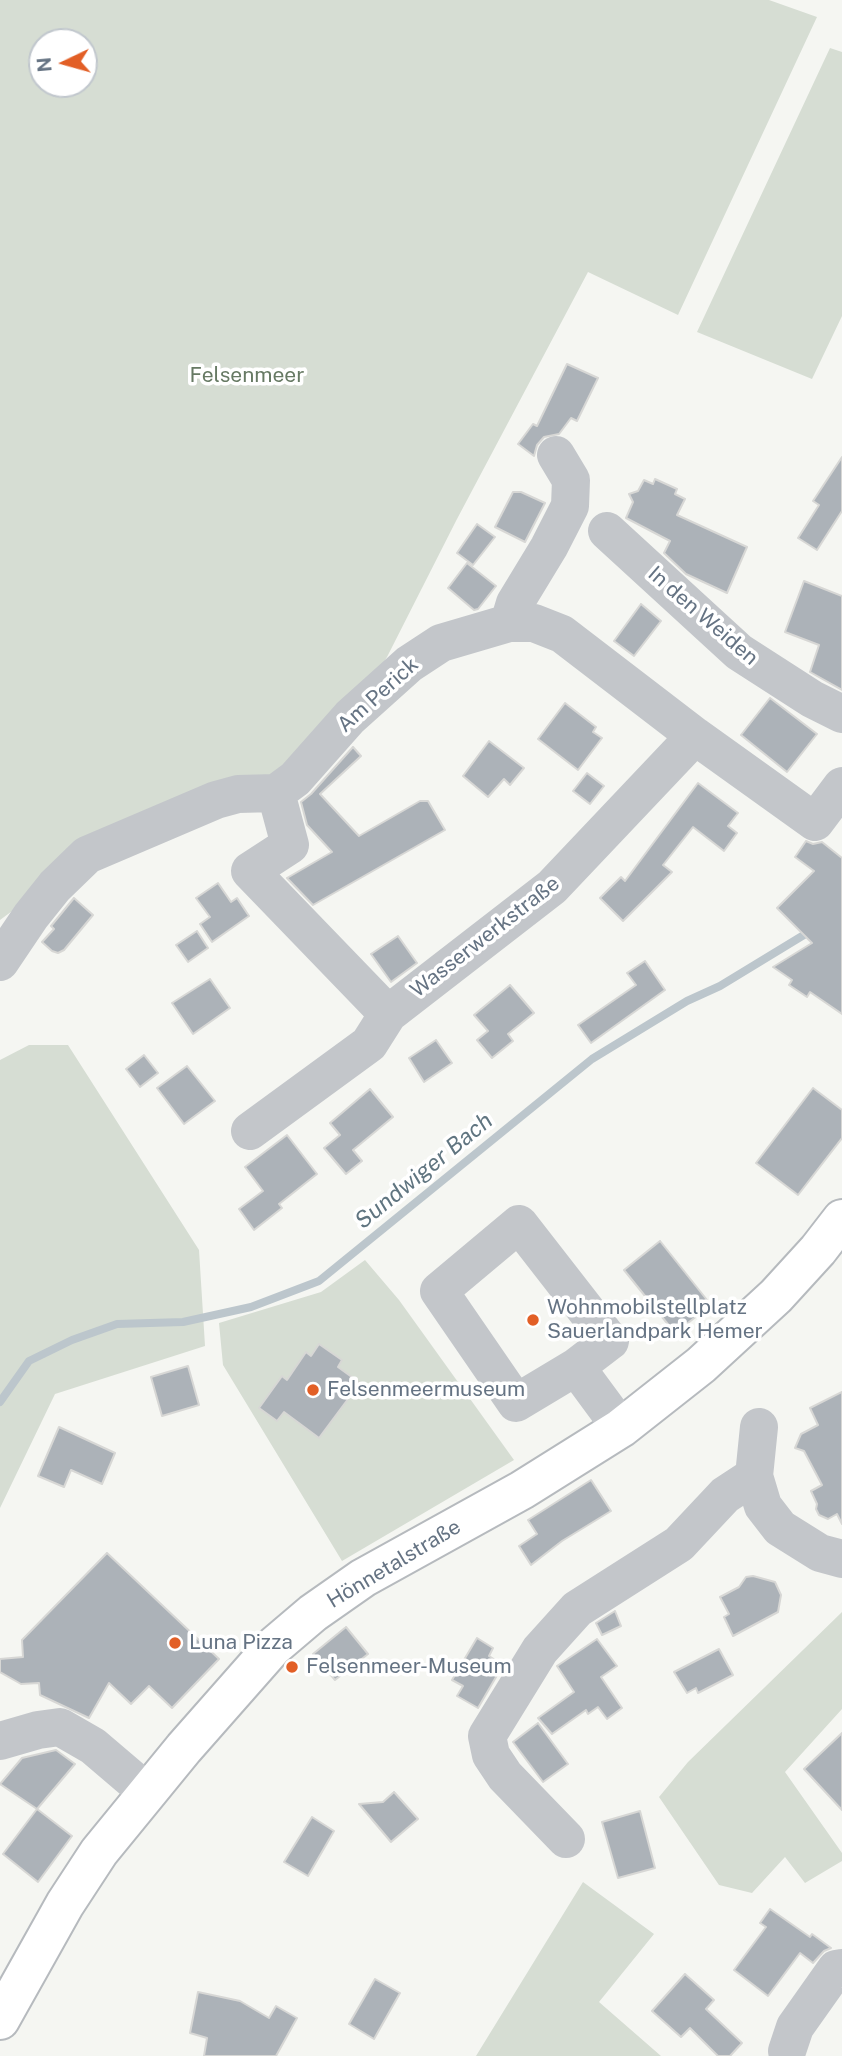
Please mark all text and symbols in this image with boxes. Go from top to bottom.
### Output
north arrow [28,28,98,98]
text: N [32,56,56,73]
park label: Felsenmeer [190,363,304,389]
street label: In den Weiden [643,561,763,671]
street label: Am Perick [333,652,423,738]
street label: Wasserwerkstraße [405,871,565,1003]
water label: Sundwiger Bach [350,1107,498,1235]
place label: Wohnmobilstellplatz Sauerlandpark Hemer [547,1295,763,1345]
marker: Wohnmobilstellplatz Sauerlandpark Hemer [525,1312,541,1328]
place label: Felsenmeermuseum [327,1377,525,1403]
marker: Felsenmeermuseum [305,1382,321,1398]
street label: Hönnetalstraße [323,1514,465,1614]
place label: Luna Pizza [189,1630,293,1656]
marker: Luna Pizza [167,1635,183,1651]
place label: Felsenmeer-Museum [306,1654,512,1680]
marker: Felsenmeer-Museum [284,1659,300,1675]

